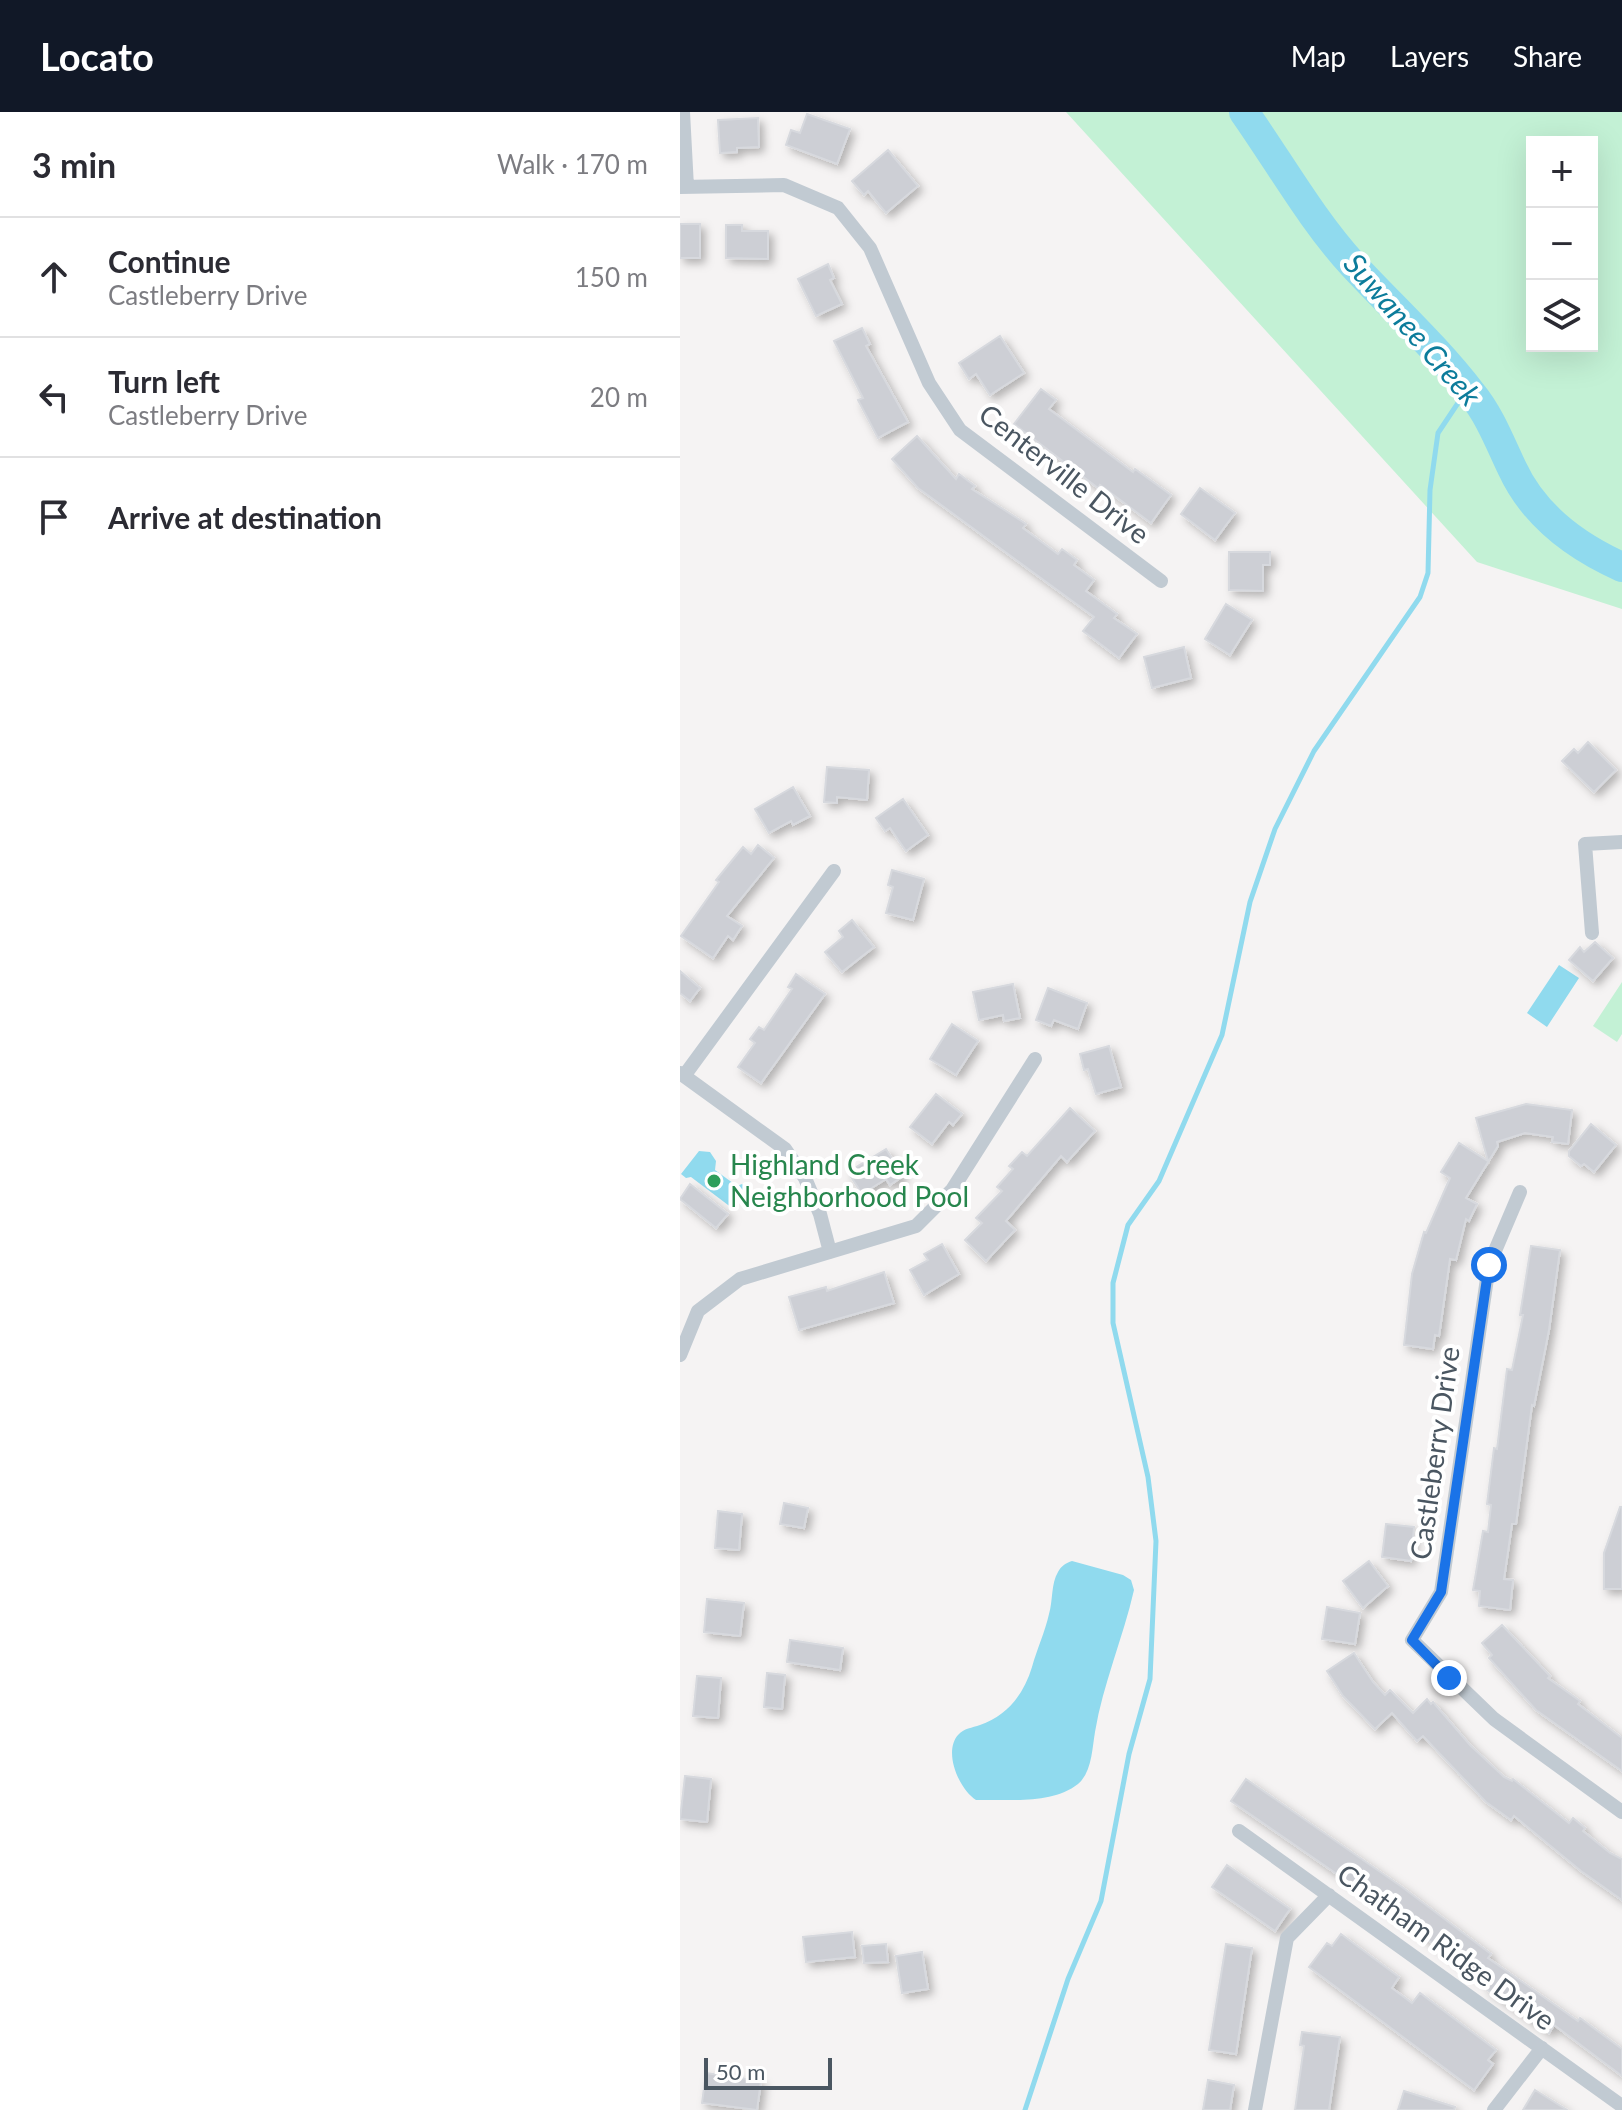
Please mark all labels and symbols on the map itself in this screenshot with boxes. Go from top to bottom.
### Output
water label: Suwanee Creek [1338,245,1490,413]
street label: Centerville Drive [973,396,1157,550]
place label: Highland Creek Neighborhood Pool [730,1147,969,1213]
marker: Highland Creek Neighborhood Pool [705,1172,723,1190]
route start [1471,1247,1507,1283]
street label: Castleberry Drive [1402,1344,1466,1562]
route end [1431,1660,1467,1696]
street label: Chatham Ridge Drive [1331,1856,1562,2037]
scale bar [704,2054,832,2090]

